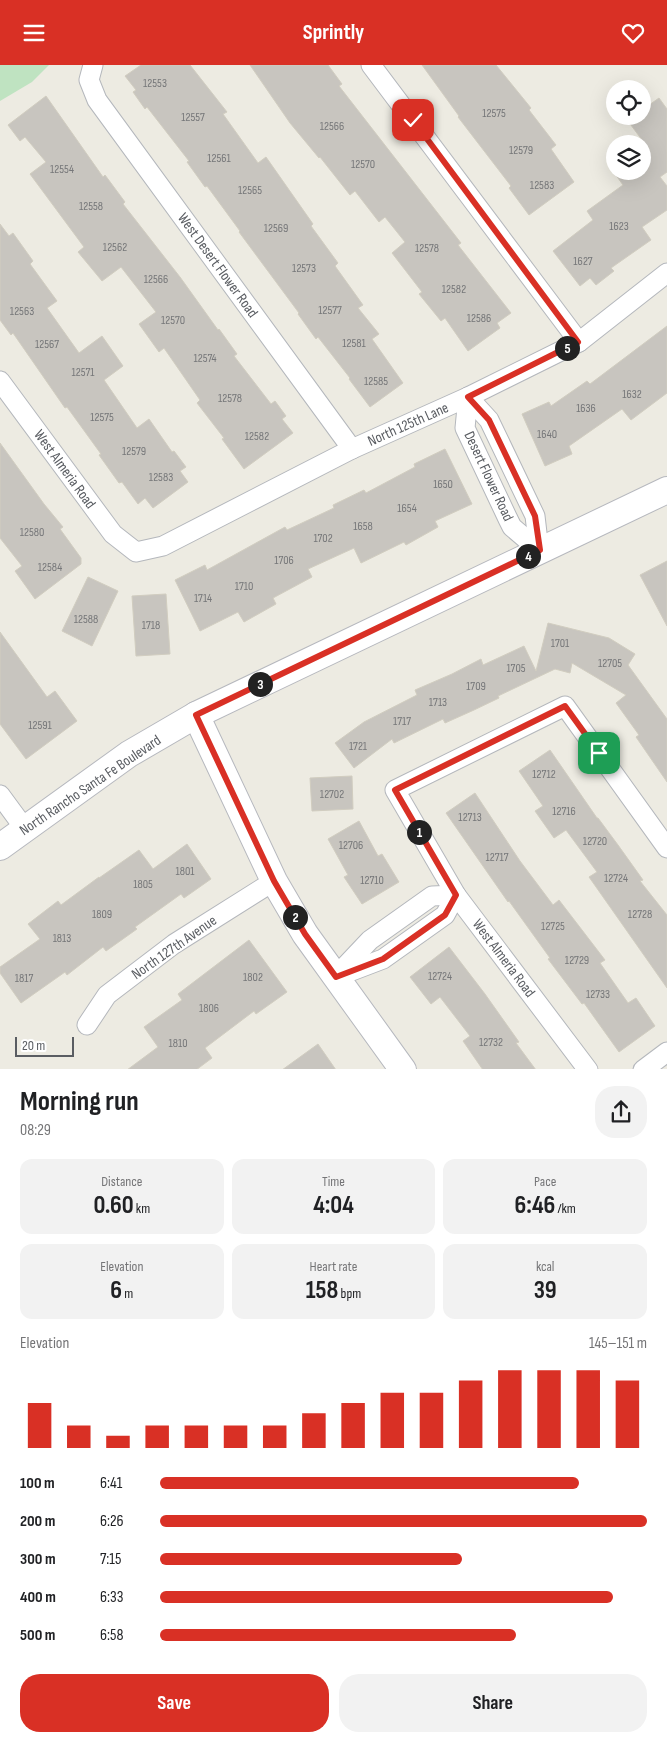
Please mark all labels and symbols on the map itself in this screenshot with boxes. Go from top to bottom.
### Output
house number: 12553 [143,76,167,91]
pin [392,99,434,141]
house number: 12575 [482,106,506,121]
house number: 12557 [181,110,205,125]
house number: 12566 [320,119,344,134]
house number: 12579 [509,143,533,158]
house number: 12561 [207,151,232,166]
house number: 12570 [351,157,375,172]
house number: 12554 [50,162,74,177]
house number: 12583 [530,178,554,193]
house number: 12565 [238,183,262,198]
house number: 12558 [79,199,103,214]
street label: West Desert Flower Road [173,209,262,321]
house number: 1623 [609,219,629,234]
house number: 12569 [264,221,288,236]
house number: 12562 [103,240,127,255]
house number: 12578 [415,241,439,256]
house number: 1627 [573,254,593,269]
house number: 12573 [292,261,316,276]
house number: 12566 [144,272,168,287]
house number: 12582 [442,282,466,297]
house number: 12577 [318,303,342,318]
house number: 12563 [10,304,34,319]
house number: 12586 [467,311,491,326]
house number: 12570 [161,313,185,328]
pin: 5 [554,335,580,361]
house number: 12581 [342,336,367,351]
house number: 12567 [35,337,59,352]
house number: 12574 [193,351,217,366]
house number: 12571 [71,365,95,380]
house number: 12585 [364,374,388,389]
house number: 1632 [622,387,642,402]
house number: 12578 [218,391,242,406]
street label: North 125th Lane [365,398,452,451]
house number: 1636 [576,401,596,416]
house number: 12575 [90,410,114,425]
street label: West Almeria Road [30,426,100,513]
house number: 1640 [537,427,557,442]
street label: Desert Flower Road [459,428,518,524]
house number: 12582 [245,429,269,444]
house number: 12579 [122,444,146,459]
house number: 12583 [149,470,173,485]
house number: 1650 [433,477,453,492]
house number: 1654 [397,501,417,516]
house number: 1658 [353,519,373,534]
house number: 12580 [20,525,44,540]
house number: 1702 [313,531,333,546]
pin: 4 [516,543,540,569]
house number: 1706 [274,553,294,568]
house number: 12584 [38,560,62,575]
house number: 1710 [235,579,253,594]
house number: 1714 [194,591,212,606]
house number: 12588 [74,612,98,627]
house number: 1718 [142,618,160,633]
house number: 1701 [551,636,570,651]
house number: 12705 [598,656,622,671]
house number: 1705 [506,661,526,676]
pin: 3 [248,671,272,697]
house number: 1709 [466,679,486,694]
house number: 1713 [429,695,447,710]
house number: 1717 [393,714,411,729]
house number: 12591 [28,718,53,733]
street label: North Rancho Santa Fe Boulevard [16,731,165,840]
pin [578,732,620,774]
house number: 1721 [349,739,368,754]
house number: 12712 [532,767,556,782]
house number: 12702 [320,787,344,802]
house number: 12716 [552,804,576,819]
house number: 12713 [458,810,482,825]
pin: 1 [406,819,432,845]
house number: 12720 [583,834,607,849]
house number: 12706 [339,838,363,853]
house number: 12717 [485,850,509,865]
house number: 1801 [175,864,195,879]
house number: 12724 [604,871,628,886]
house number: 12710 [360,873,384,888]
house number: 1805 [133,877,153,892]
pin: 2 [282,905,308,929]
house number: 1809 [92,907,112,922]
house number: 12728 [628,907,652,922]
street label: North 127th Avenue [128,911,221,984]
street label: West Almeria Road [468,915,539,1001]
house number: 12725 [541,919,565,934]
house number: 1813 [53,931,71,946]
house number: 12729 [565,953,589,968]
house number: 12724 [428,969,452,984]
house number: 1802 [243,970,263,985]
house number: 1817 [15,971,33,986]
house number: 12733 [586,987,610,1002]
house number: 1806 [199,1001,219,1016]
scale bar [15,1034,74,1058]
house number: 12732 [479,1035,503,1050]
house number: 1810 [168,1036,188,1051]

